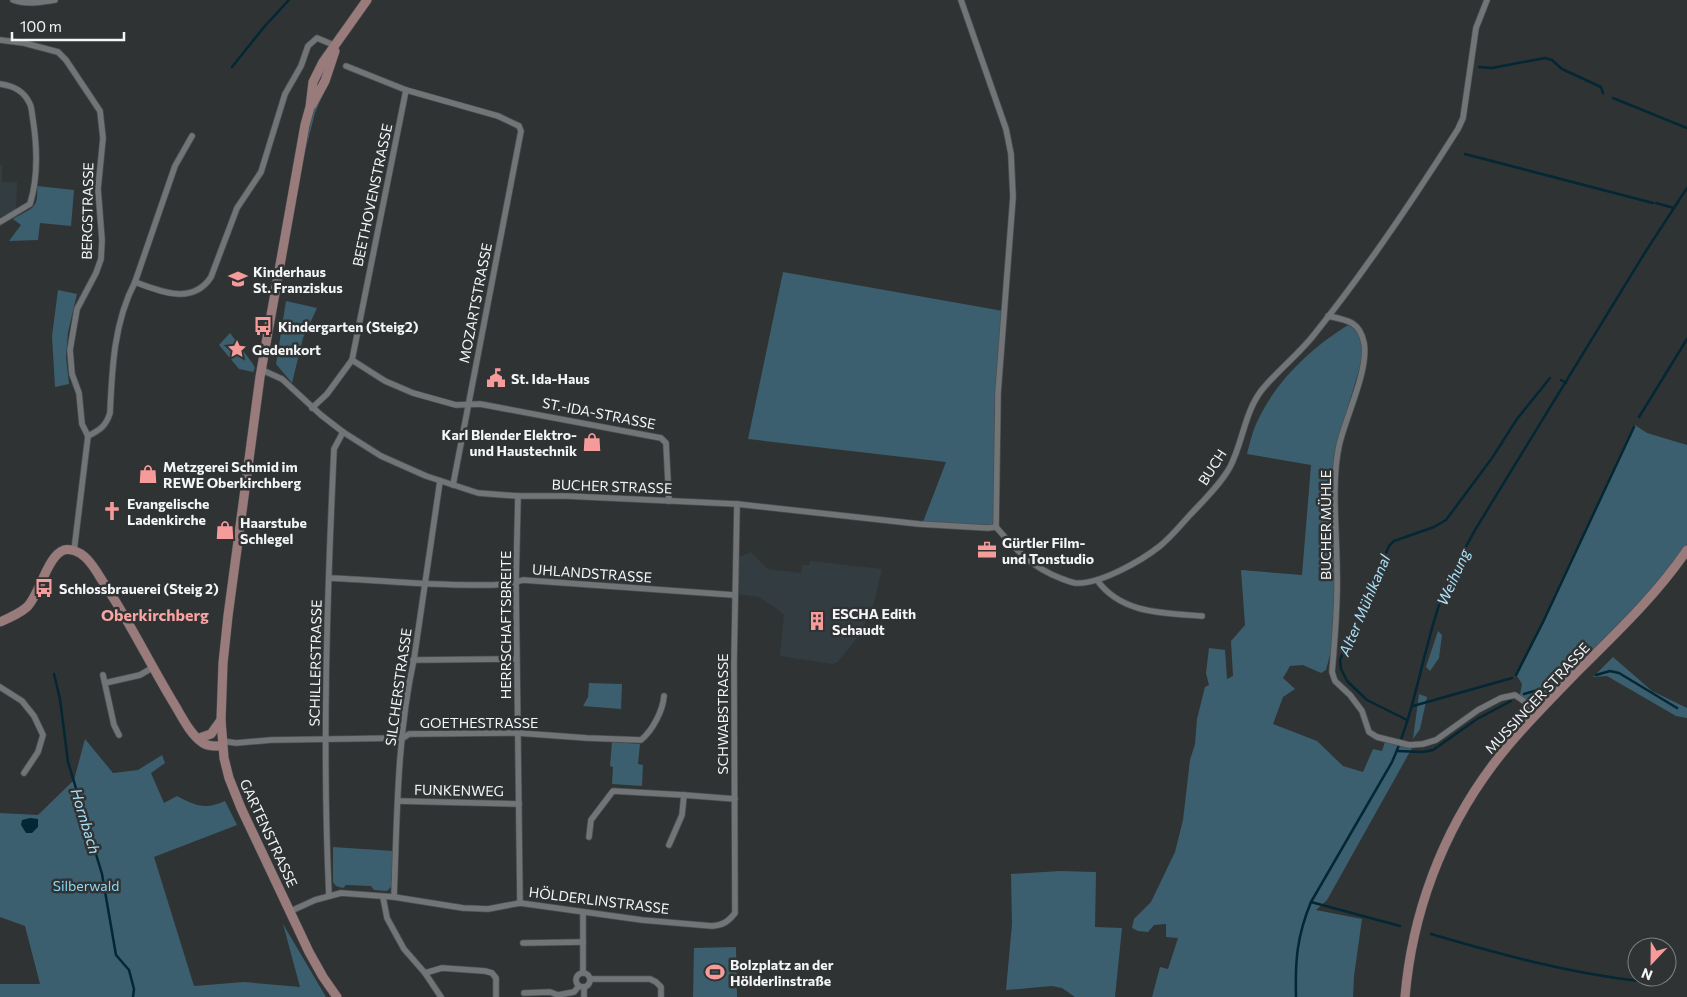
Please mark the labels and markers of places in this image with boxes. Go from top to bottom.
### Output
place label: Kinderhaus St. Franziskus [253,263,343,296]
school or university icon: Kinderhaus St. Franziskus [227,268,249,290]
bus stop icon: Kindergarten (Steig2) [252,315,274,337]
place label: Kindergarten (Steig2) [278,318,419,335]
place icon: Gedenkort [226,338,248,360]
place label: Gedenkort [252,341,321,358]
public building icon: St. Ida-Haus [485,367,507,389]
place label: St. Ida-Haus [511,370,590,387]
place label: Karl Blender Elektro- und Haustechnik [442,426,577,459]
shop icon: Karl Blender Elektro- und Haustechnik [581,431,603,453]
place label: Metzgerei Schmid im REWE Oberkirchberg [163,458,301,491]
shop icon: Metzgerei Schmid im REWE Oberkirchberg [137,463,159,485]
place label: Evangelische Ladenkirche [127,495,209,528]
church icon: Evangelische Ladenkirche [101,500,123,522]
place label: Haarstube Schlegel [240,514,307,547]
shop icon: Haarstube Schlegel [214,519,236,541]
place label: Gürtler Film- und Tonstudio [1002,534,1094,567]
office icon: Gürtler Film- und Tonstudio [976,539,998,561]
bus stop icon: Schlossbrauerei (Steig 2) [33,577,55,599]
place label: Schlossbrauerei (Steig 2) [59,580,219,597]
place label: ESCHA Edith Schaudt [832,605,916,638]
building icon: ESCHA Edith Schaudt [806,610,828,632]
place label: Bolzplatz an der Hölderlinstraße [730,956,834,989]
sports icon: Bolzplatz an der Hölderlinstraße [704,961,726,983]

